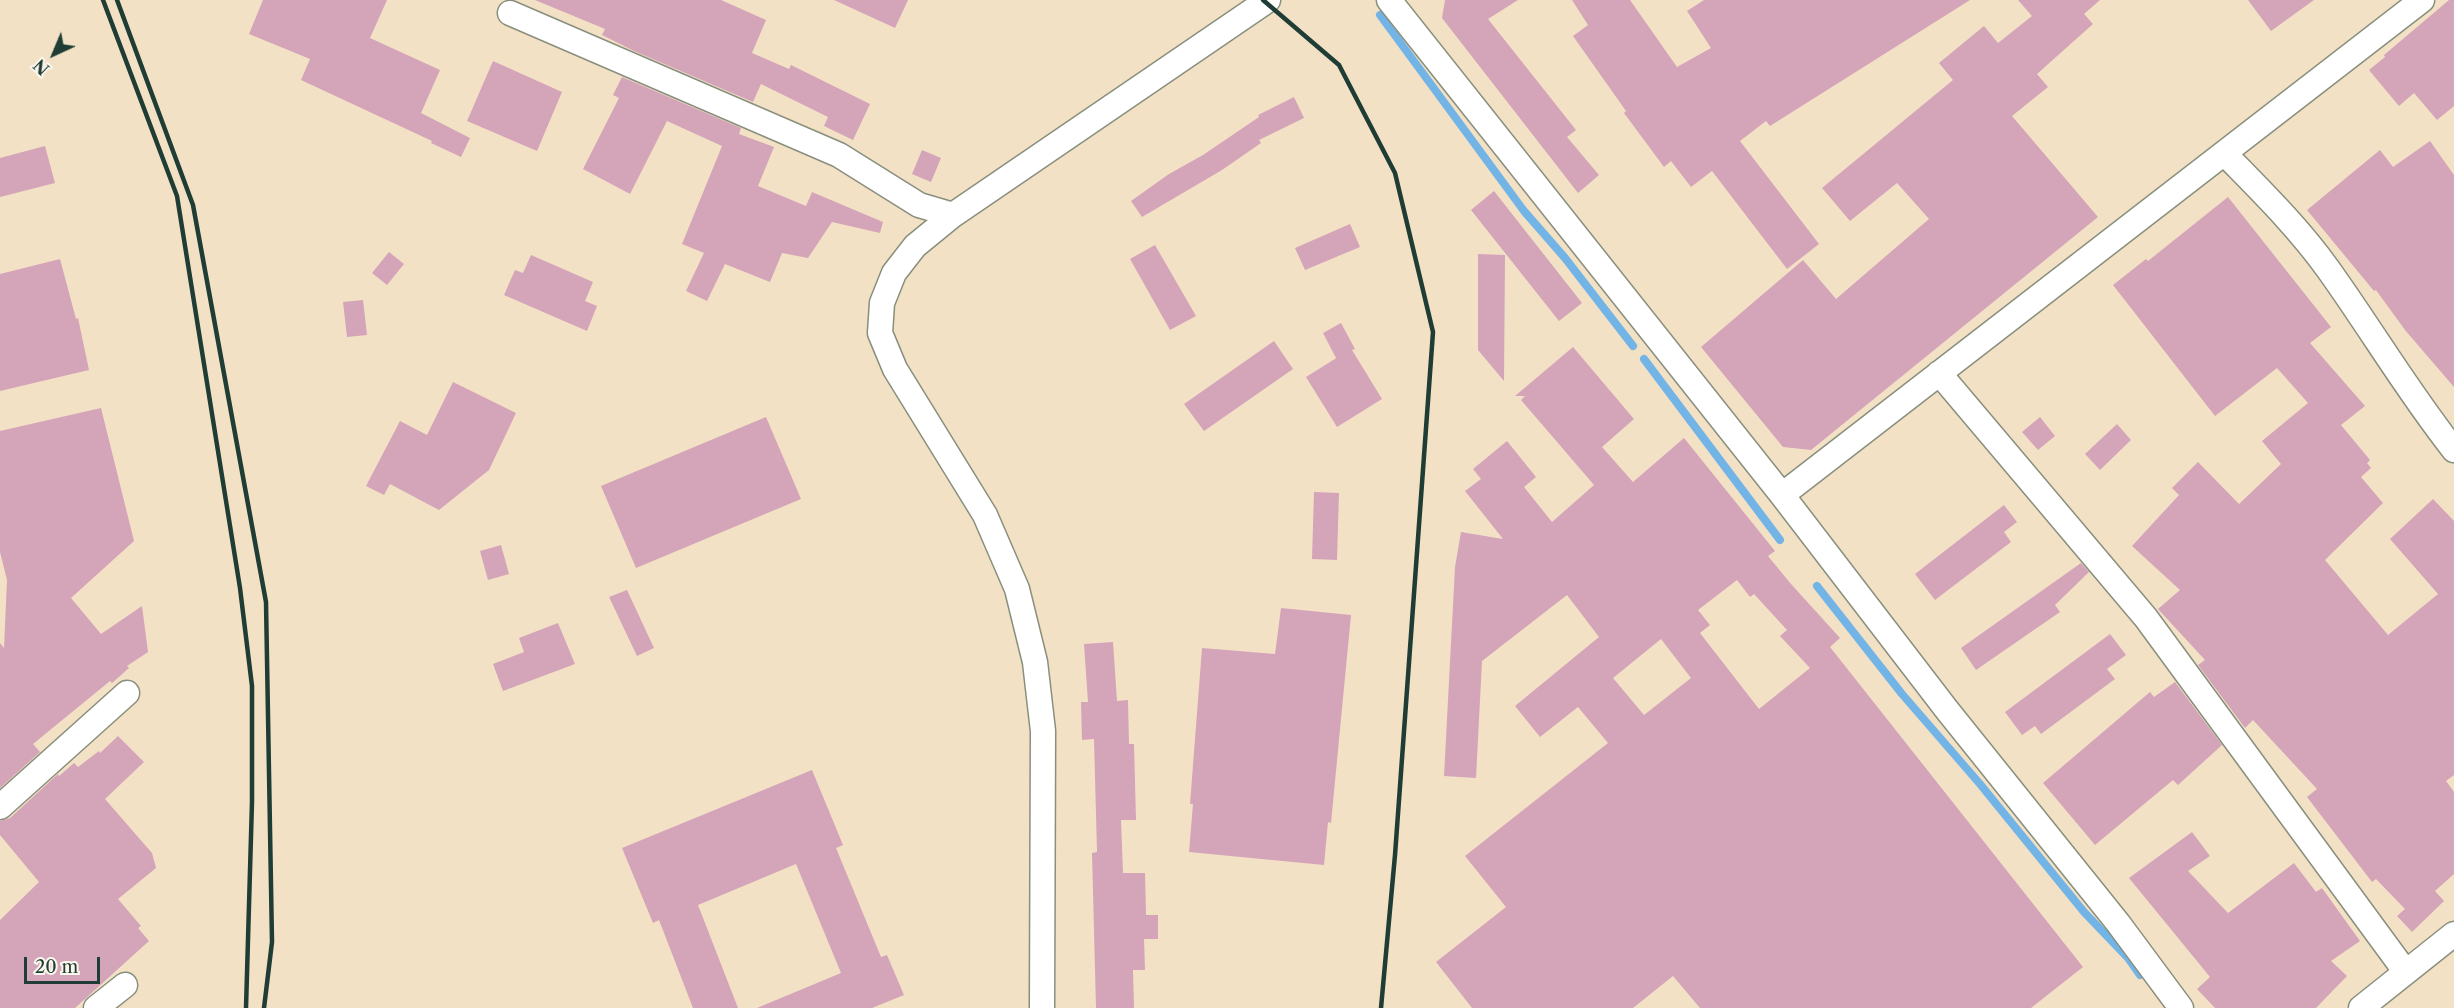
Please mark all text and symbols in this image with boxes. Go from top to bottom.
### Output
north arrow [24,24,84,84]
text: N [30,55,53,79]
scale bar [27,945,104,983]
text: 20 m [35,956,78,978]

